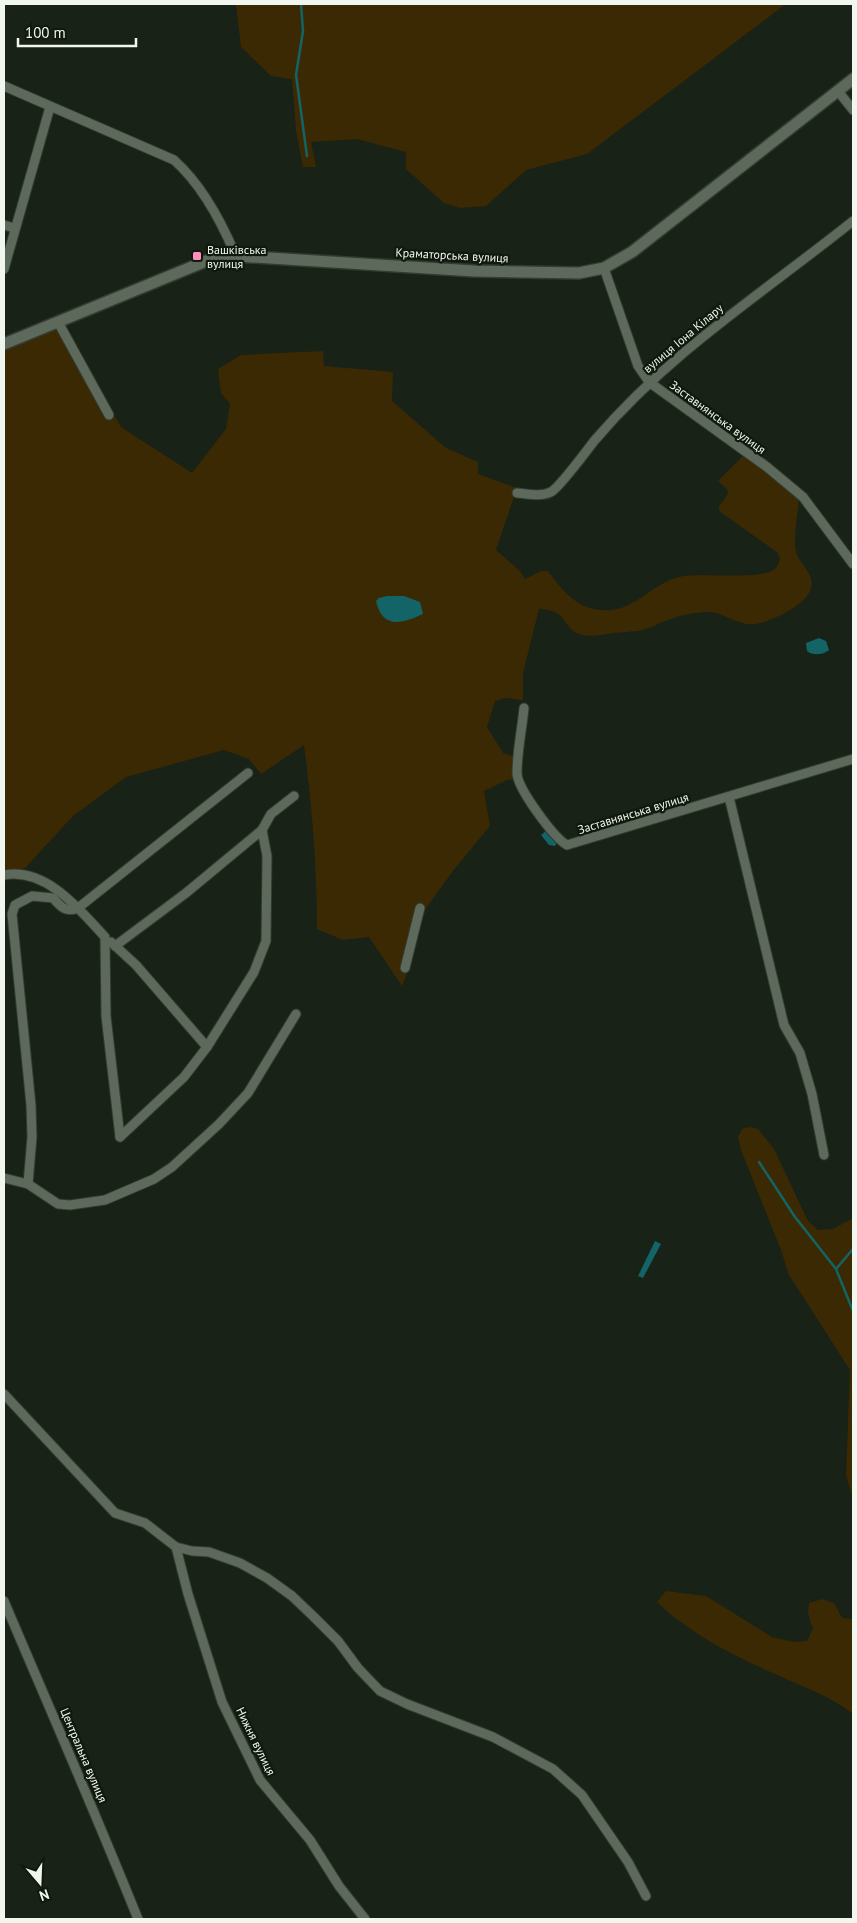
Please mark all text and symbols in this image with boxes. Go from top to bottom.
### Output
scale bar [18,15,135,47]
text: 100 m [25,23,66,42]
place label: Вашківська вулиця [207,242,266,271]
street label: Краматорська вулиця [395,245,509,265]
marker: Вашківська вулиця [191,250,203,262]
street label: вулиця Іона Кілару [640,300,726,376]
street label: Заставнянська вулиця [667,377,769,457]
street label: Заставнянська вулиця [576,789,690,837]
street label: Нижня вулиця [233,1704,279,1778]
street label: Центральна вулиця [57,1705,111,1805]
north arrow [15,1858,65,1908]
text: N [37,1885,52,1905]

